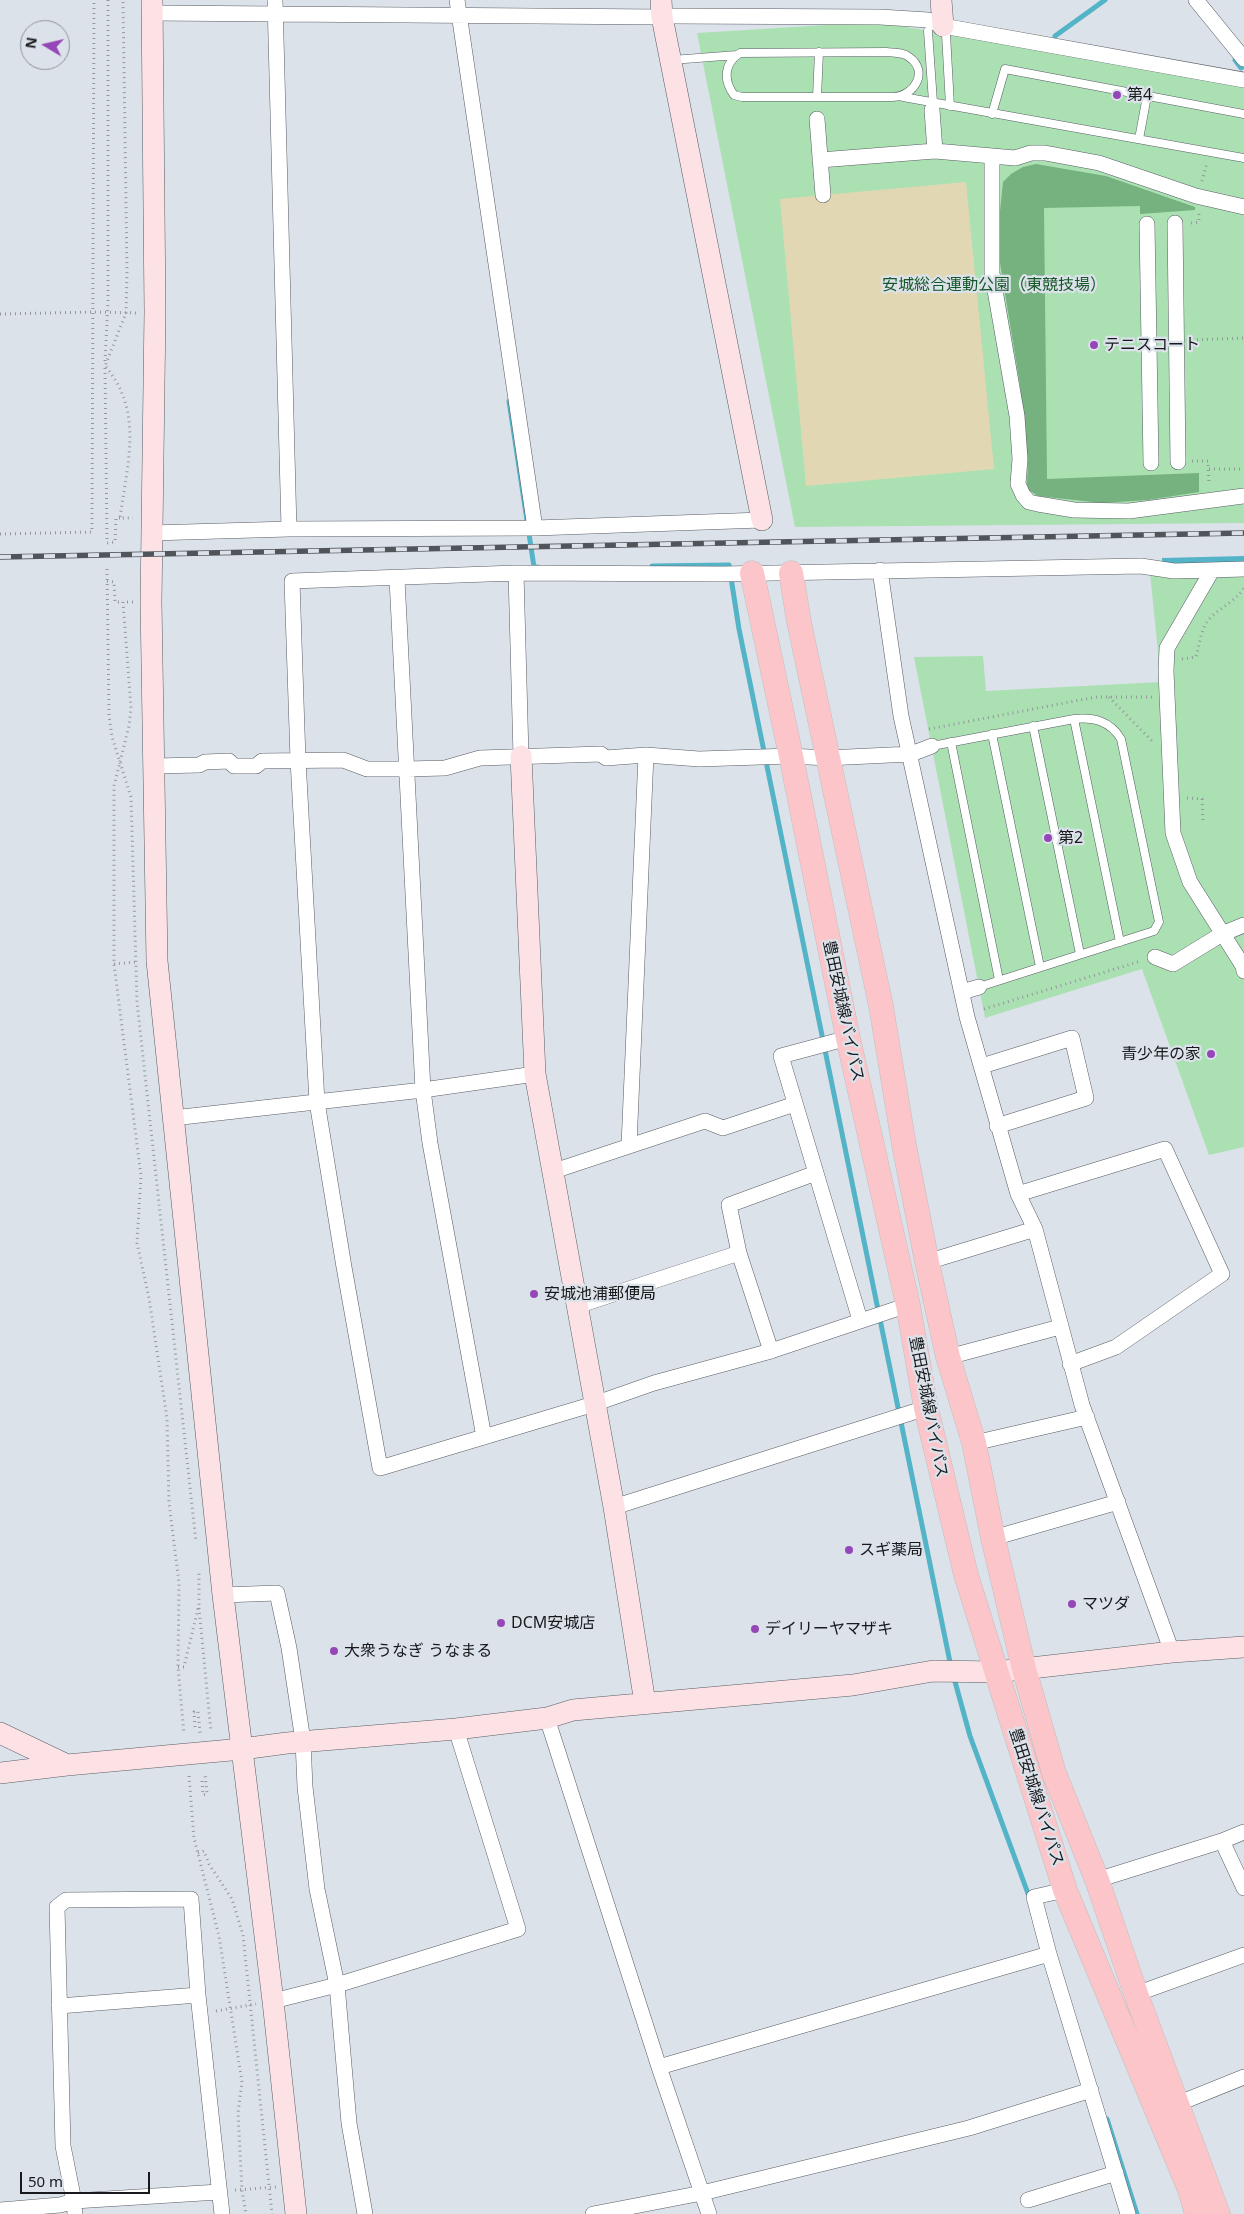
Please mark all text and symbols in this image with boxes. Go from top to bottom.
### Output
north arrow [20,20,70,70]
text: N [20,36,41,50]
place label: 第4 [1127,85,1152,105]
marker: 第4 [1111,89,1123,101]
park label: 安城総合運動公園（東競技場） [882,275,1106,295]
place label: テニスコート [1104,335,1200,355]
marker: テニスコート [1088,339,1100,351]
place label: 第2 [1058,828,1083,848]
marker: 第2 [1042,832,1054,844]
street label: 豊田安城線バイパス [819,939,867,1083]
place label: 青少年の家 [1121,1044,1201,1064]
marker: 青少年の家 [1205,1048,1217,1060]
place label: 安城池浦郵便局 [544,1284,656,1304]
marker: 安城池浦郵便局 [528,1288,540,1300]
street label: 豊田安城線バイパス [905,1334,951,1480]
place label: スギ薬局 [859,1540,923,1560]
marker: スギ薬局 [843,1544,855,1556]
place label: マツダ [1082,1594,1130,1614]
marker: マツダ [1066,1598,1078,1610]
place label: DCM安城店 [511,1613,595,1633]
marker: DCM安城店 [495,1617,507,1629]
place label: デイリーヤマザキ [765,1619,893,1639]
marker: デイリーヤマザキ [749,1623,761,1635]
place label: 大衆うなぎ うなまる [344,1641,492,1661]
marker: 大衆うなぎ うなまる [328,1645,340,1657]
street label: 豊田安城線バイパス [1005,1726,1067,1868]
scale bar [22,2162,152,2194]
text: 50 m [28,2171,63,2191]

